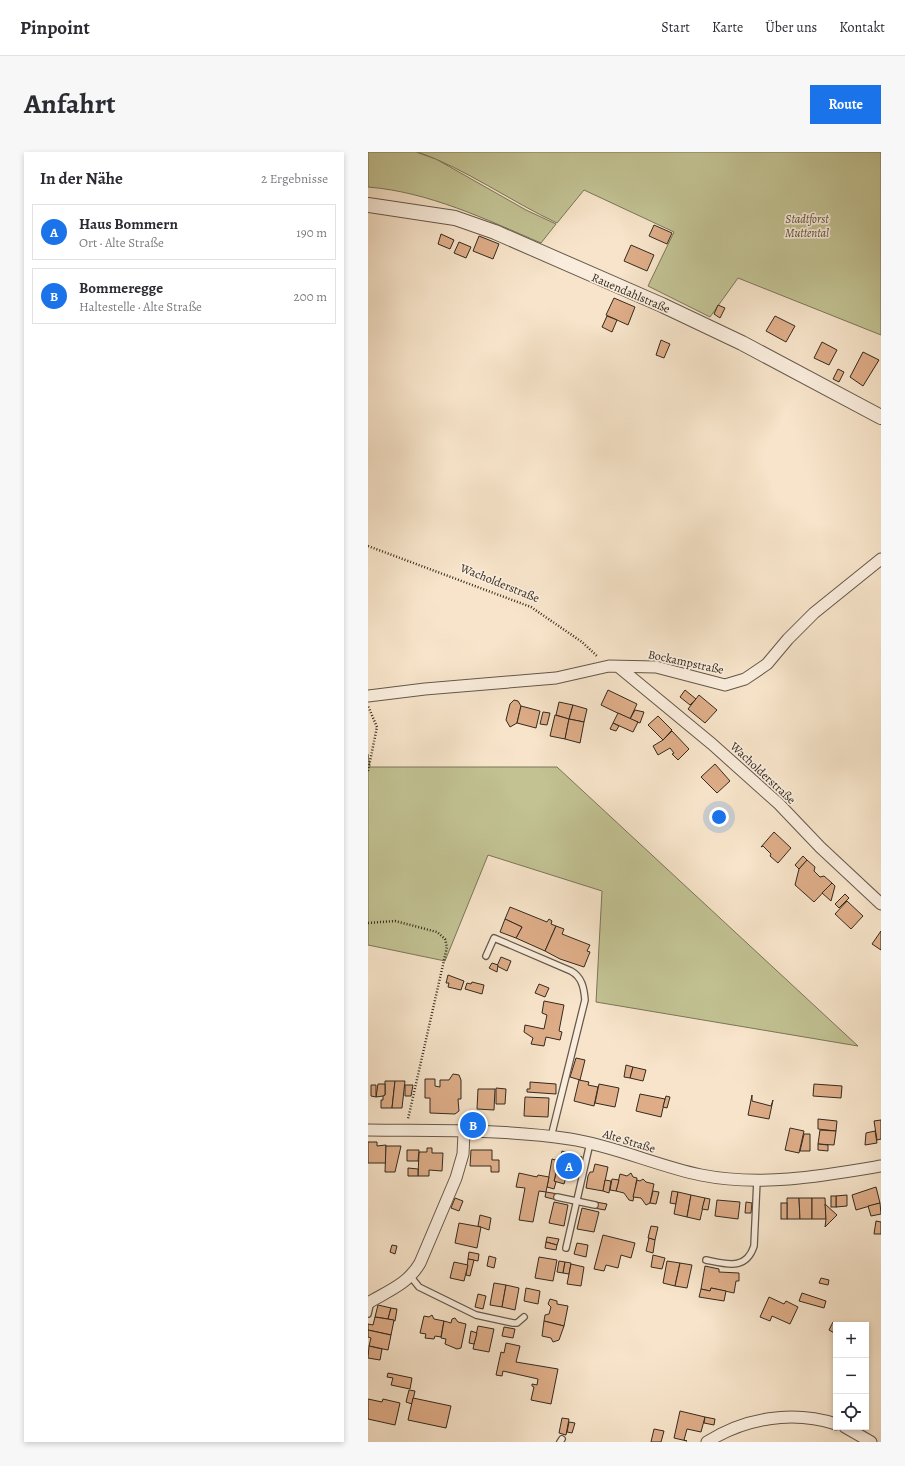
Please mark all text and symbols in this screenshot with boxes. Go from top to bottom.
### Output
text: Pinpoint [20,15,90,41]
text: Start [661,18,690,37]
text: Karte [712,18,743,37]
text: Über uns [765,18,817,37]
text: Kontakt [839,18,885,37]
text: Anfahrt [24,85,116,123]
button: Route [810,85,881,124]
text: In der Nähe [40,167,123,190]
text: 2 Ergebnisse [261,170,328,187]
park label: Stadtforst Muttental [785,211,829,241]
text: Haus Bommern [79,214,178,234]
text: A [50,224,58,241]
text: 190 m [296,224,327,241]
text: Ort · Alte Straße [79,234,164,251]
street label: Rauendahlstraße [589,269,673,317]
text: Bommeregge [79,278,163,298]
text: B [50,288,58,305]
text: 200 m [294,288,327,305]
text: Haltestelle · Alte Straße [79,298,202,315]
street label: Wacholderstraße [457,559,542,606]
street label: Bockampstraße [647,646,725,678]
street label: Wacholderstraße [726,738,799,807]
your location [709,807,729,827]
pin: B [460,1110,486,1140]
street label: Alte Straße [600,1125,657,1157]
pin: A [556,1151,582,1181]
map controls [833,1322,869,1430]
button: + [833,1322,869,1358]
button: − [833,1358,869,1394]
button: locate [833,1394,869,1430]

